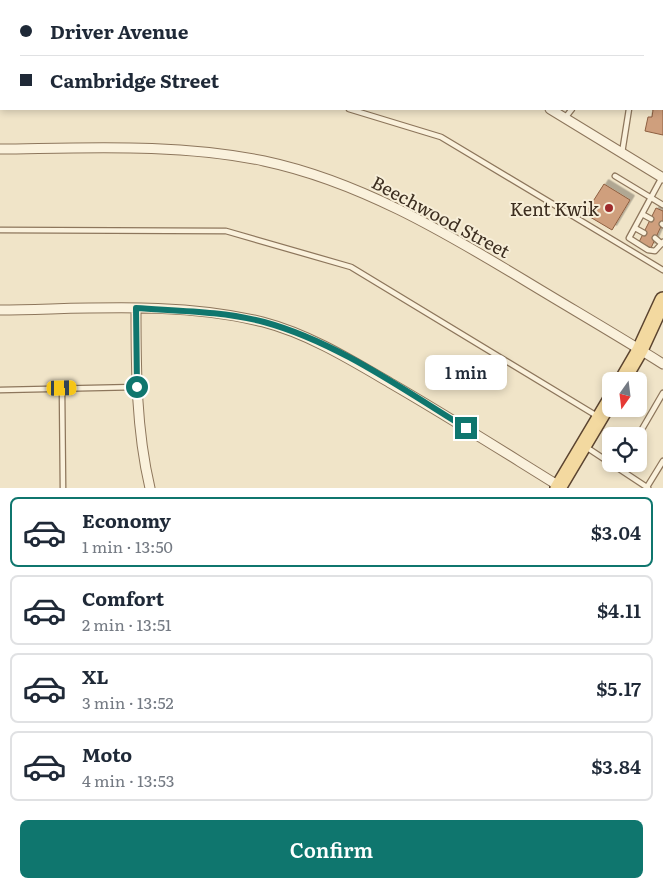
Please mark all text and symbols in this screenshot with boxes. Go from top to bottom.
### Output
text: Driver Avenue [50,17,188,45]
text: Cambridge Street [50,66,219,94]
street label: Beechwood Street [367,168,516,264]
place label: Kent Kwik [510,195,600,222]
marker: Kent Kwik [603,202,615,214]
callout: 1 min [425,356,507,390]
text: 1 min [445,360,487,384]
north arrow [602,372,648,418]
map controls [602,372,647,472]
route start [126,376,148,398]
car [46,380,77,396]
route end [455,417,477,439]
button: locate [602,427,647,472]
text: Economy [82,506,171,534]
icon: car [22,510,67,555]
text: $3.04 [591,518,641,546]
text: 1 min · 13:50 [82,534,173,558]
text: Comfort [82,584,164,612]
icon: car [22,588,67,633]
text: $4.11 [597,596,641,624]
text: 2 min · 13:51 [82,612,172,636]
text: XL [82,662,109,690]
icon: car [22,666,67,711]
text: $5.17 [596,674,641,702]
text: 3 min · 13:52 [82,690,174,714]
text: Moto [82,740,132,768]
icon: car [22,744,67,789]
text: $3.84 [591,752,641,780]
text: 4 min · 13:53 [82,768,175,792]
button: Confirm [20,820,643,878]

